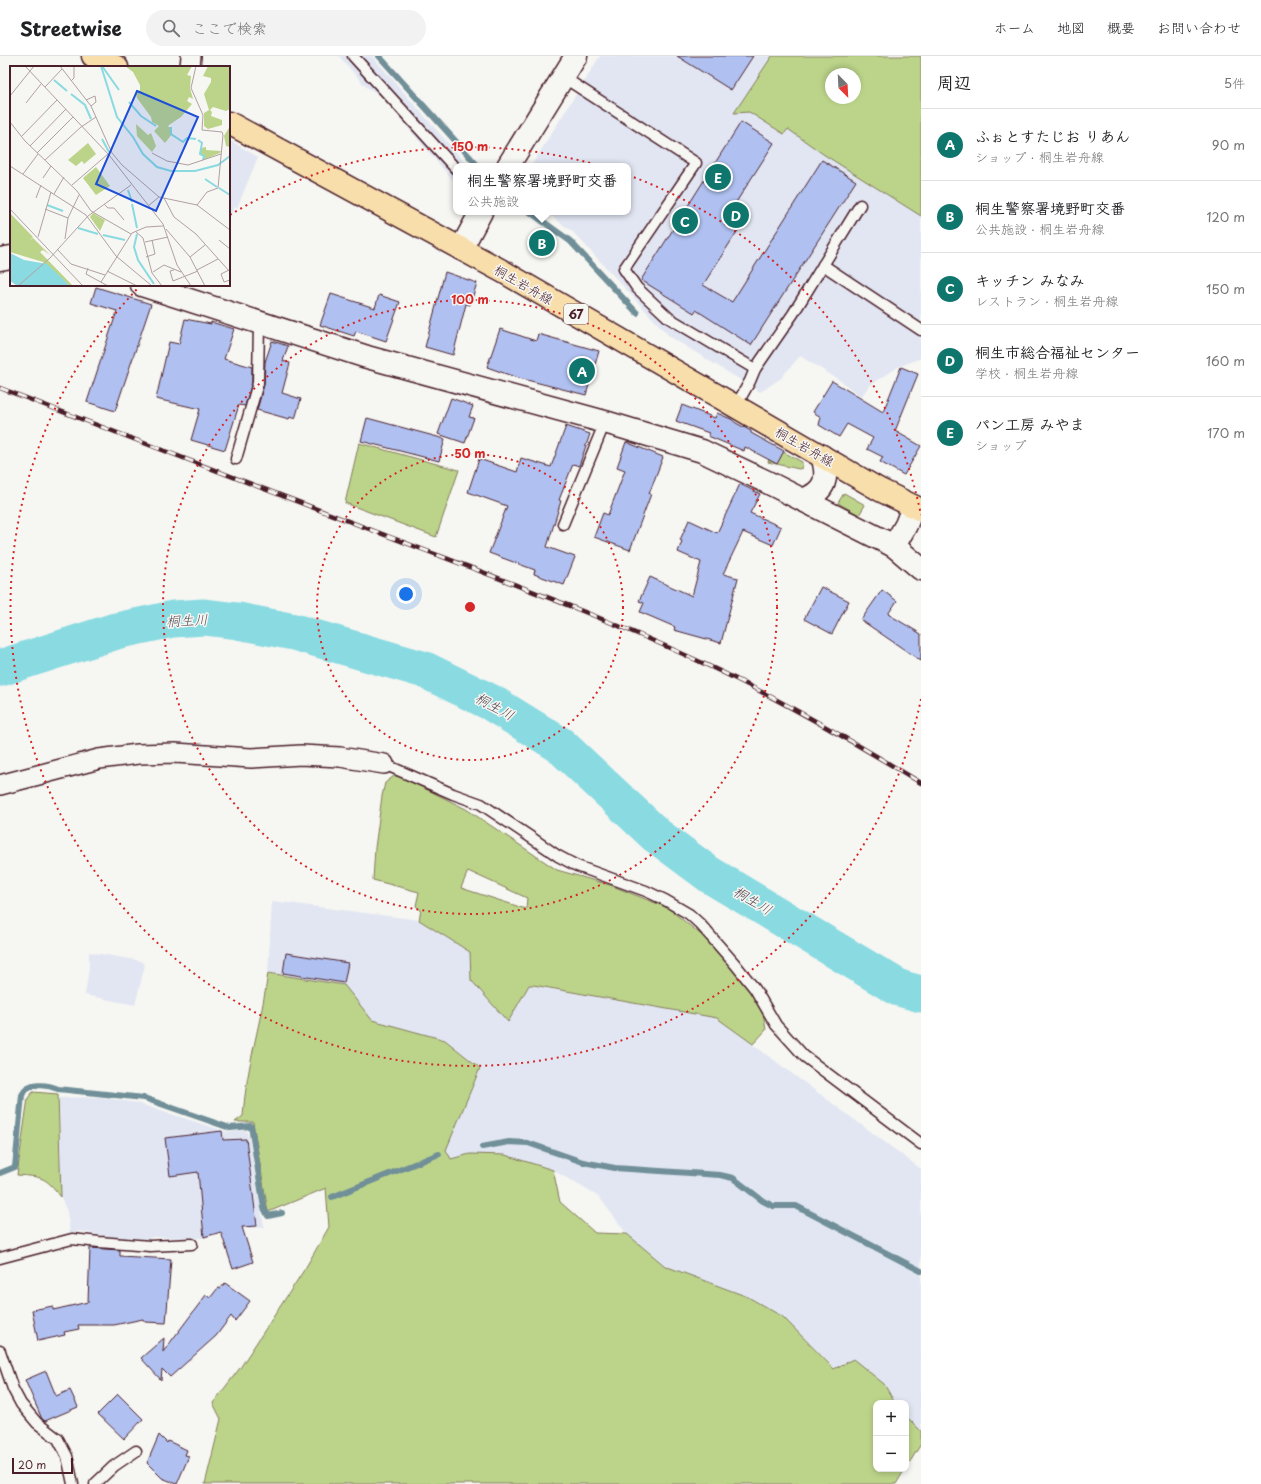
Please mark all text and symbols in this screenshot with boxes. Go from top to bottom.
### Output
search box [146,10,426,46]
text: Streetwise [20,14,122,42]
text: ここで検索 [192,16,267,39]
icon: search [160,17,182,39]
text: ホーム [994,17,1035,38]
text: 地図 [1057,17,1085,38]
text: 概要 [1107,17,1135,38]
text: お問い合わせ [1157,17,1241,38]
inset map [10,66,230,286]
north arrow [825,68,861,104]
text: 周辺 [937,69,971,95]
text: 5件 [1224,73,1245,92]
text: ふぉとすたじお りあん [975,124,1130,147]
text: A [945,135,955,154]
text: 90 m [1212,135,1245,154]
text: 150 m [452,137,488,155]
text: ショップ · 桐生岩舟線 [975,147,1104,166]
pin: E [705,162,731,192]
popup [453,163,631,215]
text: 桐生警察署境野町交番 [467,168,617,191]
text: 公共施設 [467,191,519,210]
text: 桐生警察署境野町交番 [975,196,1125,219]
pin: D [723,200,749,230]
pin: C [672,206,698,236]
text: B [946,207,954,226]
text: 120 m [1206,207,1245,226]
text: 公共施設 · 桐生岩舟線 [975,219,1104,238]
pin: B [529,228,555,258]
street label: 桐生岩舟線 [491,260,558,309]
text: キッチン みなみ [975,268,1085,291]
text: C [945,279,955,298]
text: 150 m [1206,279,1245,298]
text: 100 m [451,290,489,308]
text: レストラン · 桐生岩舟線 [975,291,1118,310]
road number: 67 [564,304,588,324]
text: 桐生市総合福祉センター [975,340,1140,363]
text: D [945,351,955,370]
text: 160 m [1206,351,1245,370]
pin: A [569,356,595,386]
text: 学校 · 桐生岩舟線 [975,363,1078,382]
text: パン工房 みやま [975,412,1085,435]
street label: 桐生岩舟線 [772,422,839,471]
text: E [946,423,954,442]
text: 170 m [1207,423,1245,442]
text: ショップ [975,435,1026,454]
text: 50 m [454,444,486,462]
your location [396,584,416,604]
centre of rings [463,600,477,614]
water label: 桐生川 [165,608,209,632]
water label: 桐生川 [472,687,518,725]
water label: 桐生川 [730,880,776,920]
map controls [873,1400,909,1472]
button: + [873,1400,909,1436]
button: − [873,1436,909,1472]
scale bar [12,1456,73,1475]
text: 20 m [18,1456,46,1473]

